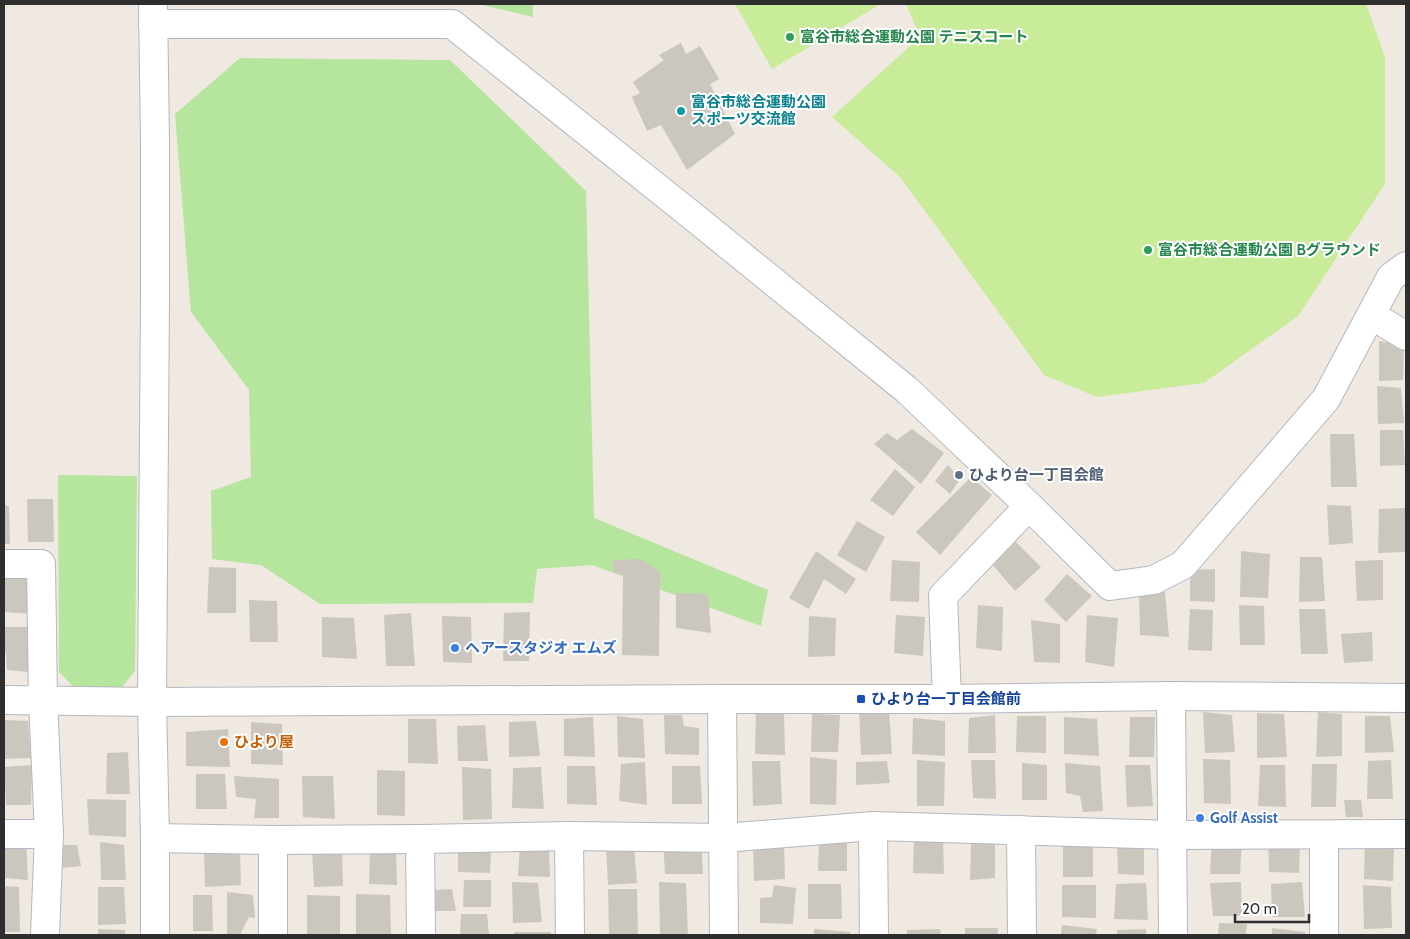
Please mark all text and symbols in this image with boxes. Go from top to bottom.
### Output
place label: 富谷市総合運動公園 テニスコート [800,28,1028,46]
marker: 富谷市総合運動公園 テニスコート [784,31,796,43]
place label: 富谷市総合運動公園 スポーツ交流館 [691,93,826,128]
marker: 富谷市総合運動公園 スポーツ交流館 [675,105,687,117]
place label: 富谷市総合運動公園 Bグラウンド [1158,241,1381,259]
marker: 富谷市総合運動公園 Bグラウンド [1142,244,1154,256]
place label: ひより台一丁目会館 [969,466,1104,484]
marker: ひより台一丁目会館 [953,469,965,481]
place label: ヘアースタジオ エムズ [465,639,617,657]
marker: ヘアースタジオ エムズ [449,642,461,654]
place label: ひより台一丁目会館前 [871,690,1021,708]
marker: ひより台一丁目会館前 [855,693,867,705]
place label: ひより屋 [234,733,294,751]
marker: ひより屋 [218,736,230,748]
place label: Golf Assist [1210,809,1278,827]
marker: Golf Assist [1194,812,1206,824]
scale bar [1235,892,1309,924]
text: 20 m [1242,900,1277,918]

